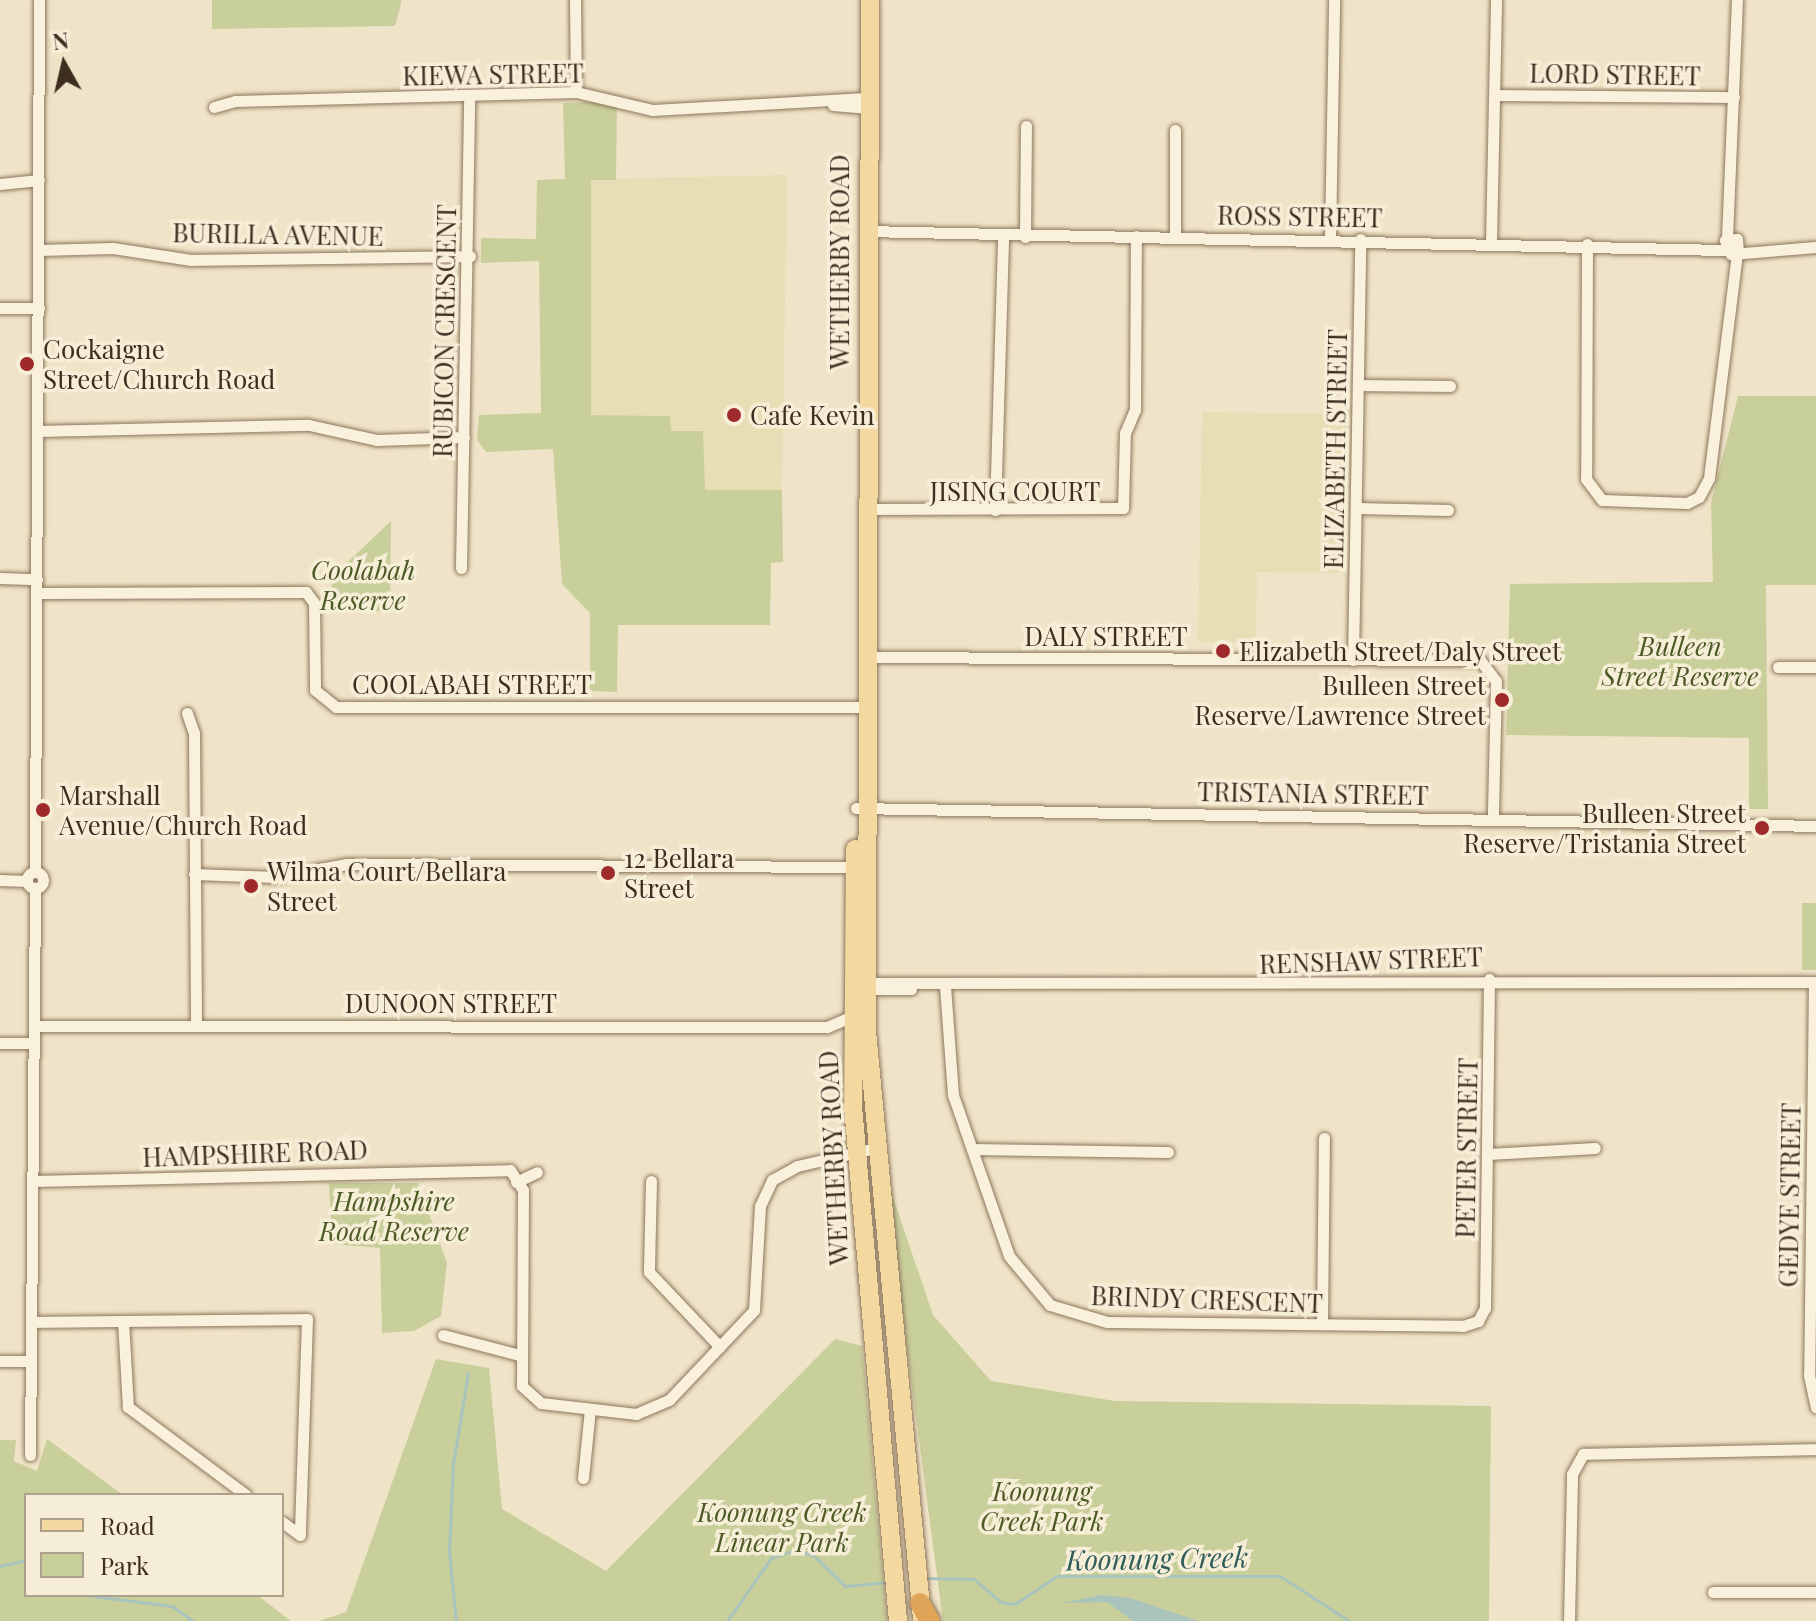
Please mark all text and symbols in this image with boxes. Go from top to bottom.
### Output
north arrow [24,24,104,104]
text: N [51,24,71,56]
street label: KIEWA STREET [402,57,584,91]
street label: LORD STREET [1529,57,1701,91]
street label: WETHERBY ROAD [823,154,855,370]
street label: ROSS STREET [1217,199,1383,233]
street label: RUBICON CRESCENT [426,204,462,458]
street label: BURILLA AVENUE [172,217,384,251]
street label: ELIZABETH STREET [1317,329,1353,569]
place label: Cockaigne Street/Church Road [43,333,275,394]
marker: Cockaigne Street/Church Road [18,355,36,373]
place label: Cafe Kevin [750,399,875,431]
marker: Cafe Kevin [725,406,743,424]
street label: JISING COURT [930,475,1100,507]
park label: Coolabah Reserve [311,554,415,616]
street label: DALY STREET [1024,620,1188,652]
park label: Bulleen Street Reserve [1602,630,1758,692]
place label: Elizabeth Street/Daly Street [1239,635,1562,667]
marker: Elizabeth Street/Daly Street [1214,642,1232,660]
street label: COOLABAH STREET [352,668,592,700]
place label: Bulleen Street Reserve/Lawrence Street [1194,669,1486,730]
marker: Bulleen Street Reserve/Lawrence Street [1493,691,1511,709]
street label: TRISTANIA STREET [1197,775,1429,811]
place label: Marshall Avenue/Church Road [59,779,307,840]
place label: Bulleen Street Reserve/Tristania Street [1463,797,1746,858]
marker: Marshall Avenue/Church Road [34,801,52,819]
marker: Bulleen Street Reserve/Tristania Street [1753,819,1771,837]
place label: 12 Bellara Street [624,842,734,904]
place label: Wilma Court/Bellara Street [267,855,507,916]
marker: 12 Bellara Street [599,864,617,882]
marker: Wilma Court/Bellara Street [242,877,260,895]
street label: RENSHAW STREET [1258,940,1484,980]
street label: DUNOON STREET [345,987,557,1019]
street label: WETHERBY ROAD [812,1049,854,1267]
street label: PETER STREET [1449,1057,1483,1239]
street label: GEDYE STREET [1772,1102,1806,1288]
street label: HAMPSHIRE ROAD [142,1133,368,1173]
park label: Hampshire Road Reserve [319,1185,469,1246]
street label: BRINDY CRESCENT [1090,1279,1324,1319]
park label: Koonung Creek Park [980,1475,1104,1536]
legend [24,1493,284,1597]
park label: Koonung Creek Linear Park [697,1496,867,1558]
text: Road [100,1509,155,1541]
water label: Koonung Creek [1066,1540,1248,1576]
text: Park [100,1549,149,1581]

